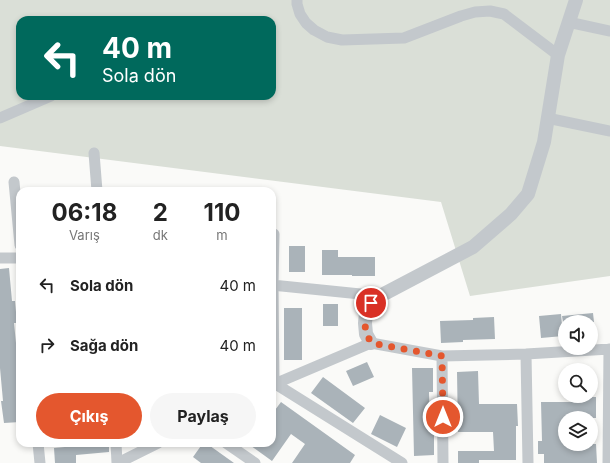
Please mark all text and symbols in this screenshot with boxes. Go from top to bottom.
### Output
text: 40 m [102,31,172,65]
icon: left [36,32,88,84]
text: Sola dön [102,65,176,86]
text: 06:18 [52,198,117,227]
text: 2 [153,198,168,227]
text: 110 [204,198,240,227]
text: Varış [69,227,100,243]
text: dk [153,227,168,243]
text: m [216,227,228,243]
icon: left [36,274,58,296]
text: Sola dön [70,276,133,295]
text: 40 m [219,276,256,295]
pin [354,286,388,320]
icon: arrive [360,292,382,314]
map controls [558,315,598,451]
button: sound [558,315,598,355]
icon: right [36,334,58,356]
text: Sağa dön [70,336,138,355]
text: 40 m [219,336,256,355]
button: search [558,363,598,403]
button: Çıkış [36,393,142,439]
button: Paylaş [150,393,256,439]
position arrow [422,396,464,438]
button: layers [558,411,598,451]

